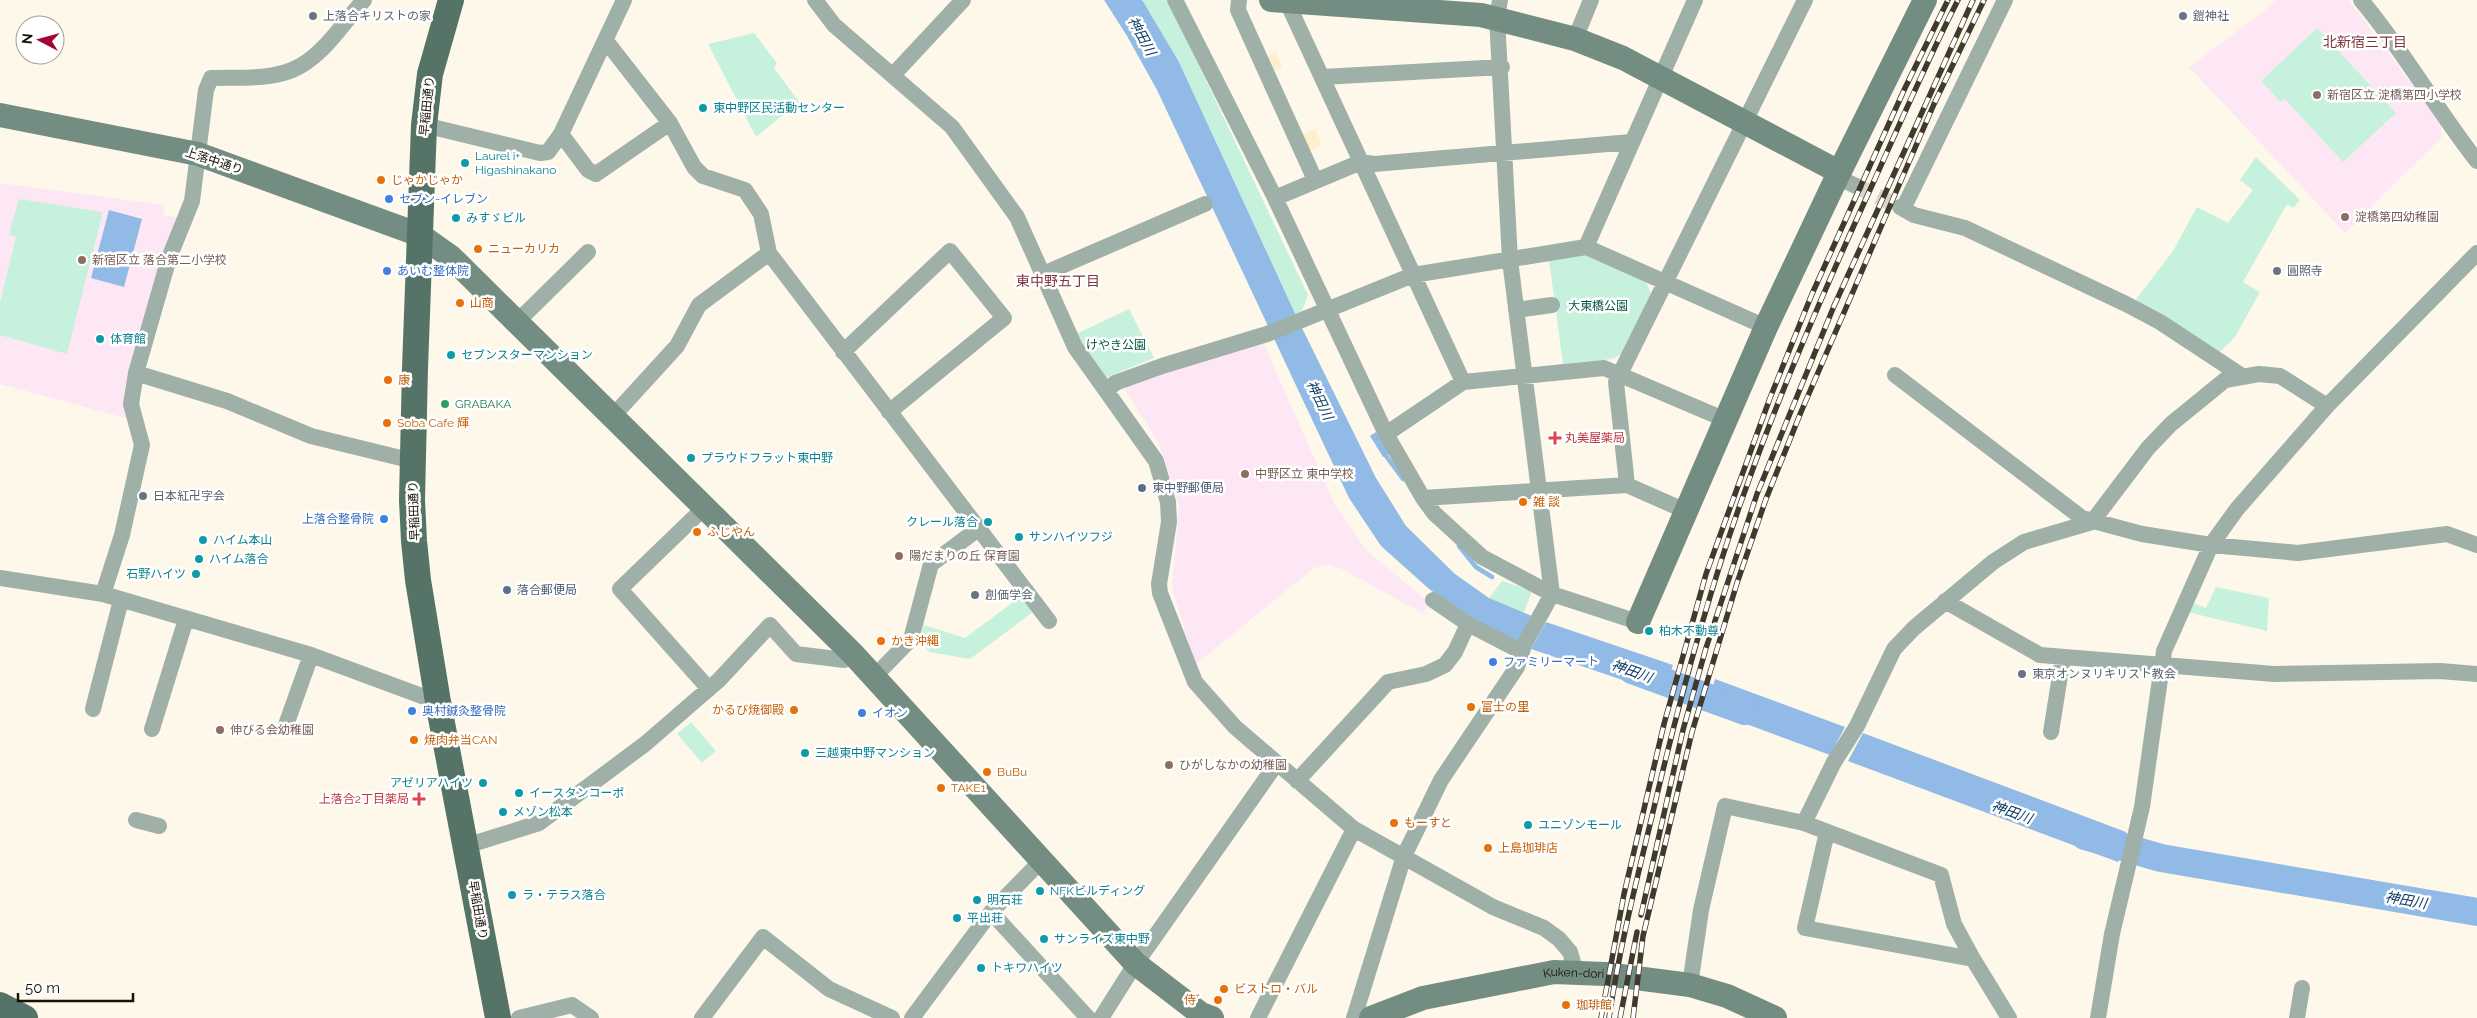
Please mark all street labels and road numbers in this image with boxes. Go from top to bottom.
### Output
street label: 早稲田通り [417,75,437,137]
street label: 上落中通り [183,145,245,177]
street label: 早稲田通り [406,481,422,541]
street label: 早稲田通り [466,879,490,941]
street label: Kuken-dori [1542,965,1605,981]

